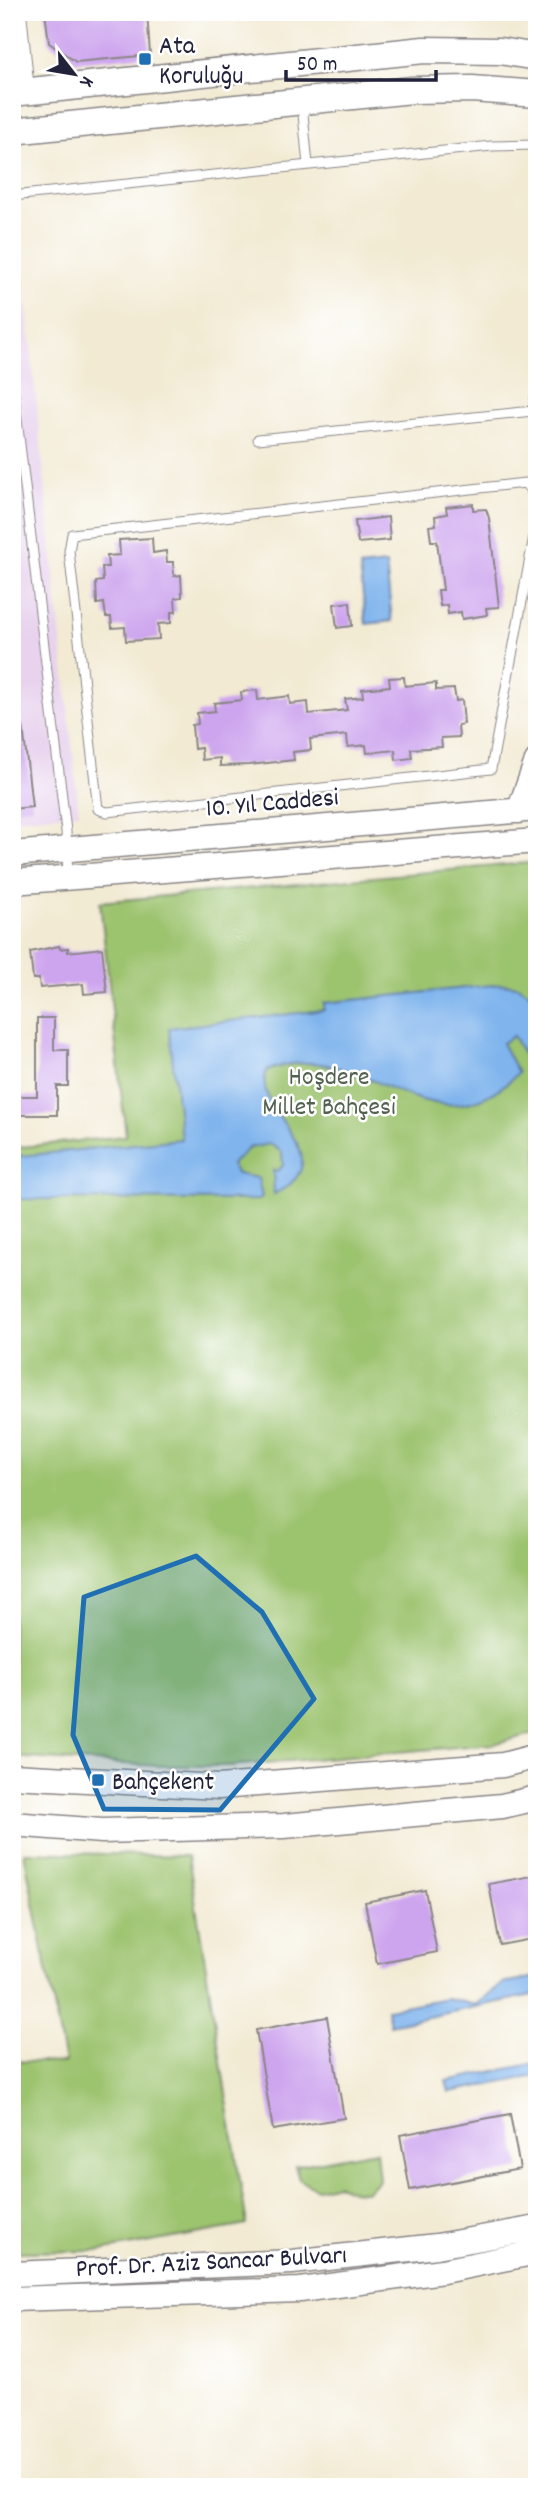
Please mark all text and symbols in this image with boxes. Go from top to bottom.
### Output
place label: Ata Koruluğu [159,29,243,96]
north arrow [38,38,108,108]
scale bar [286,38,437,82]
marker: Ata Koruluğu [137,51,153,67]
text: 50 m [297,51,337,81]
text: K [72,70,99,92]
street label: 10. Yıl Caddesi [204,780,340,829]
park label: Hoşdere Millet Bahçesi [262,1060,396,1127]
place label: Bahçekent [112,1765,214,1802]
marker: Bahçekent [90,1772,106,1788]
street label: Prof. Dr. Aziz Sancar Bulvarı [75,2238,348,2289]

